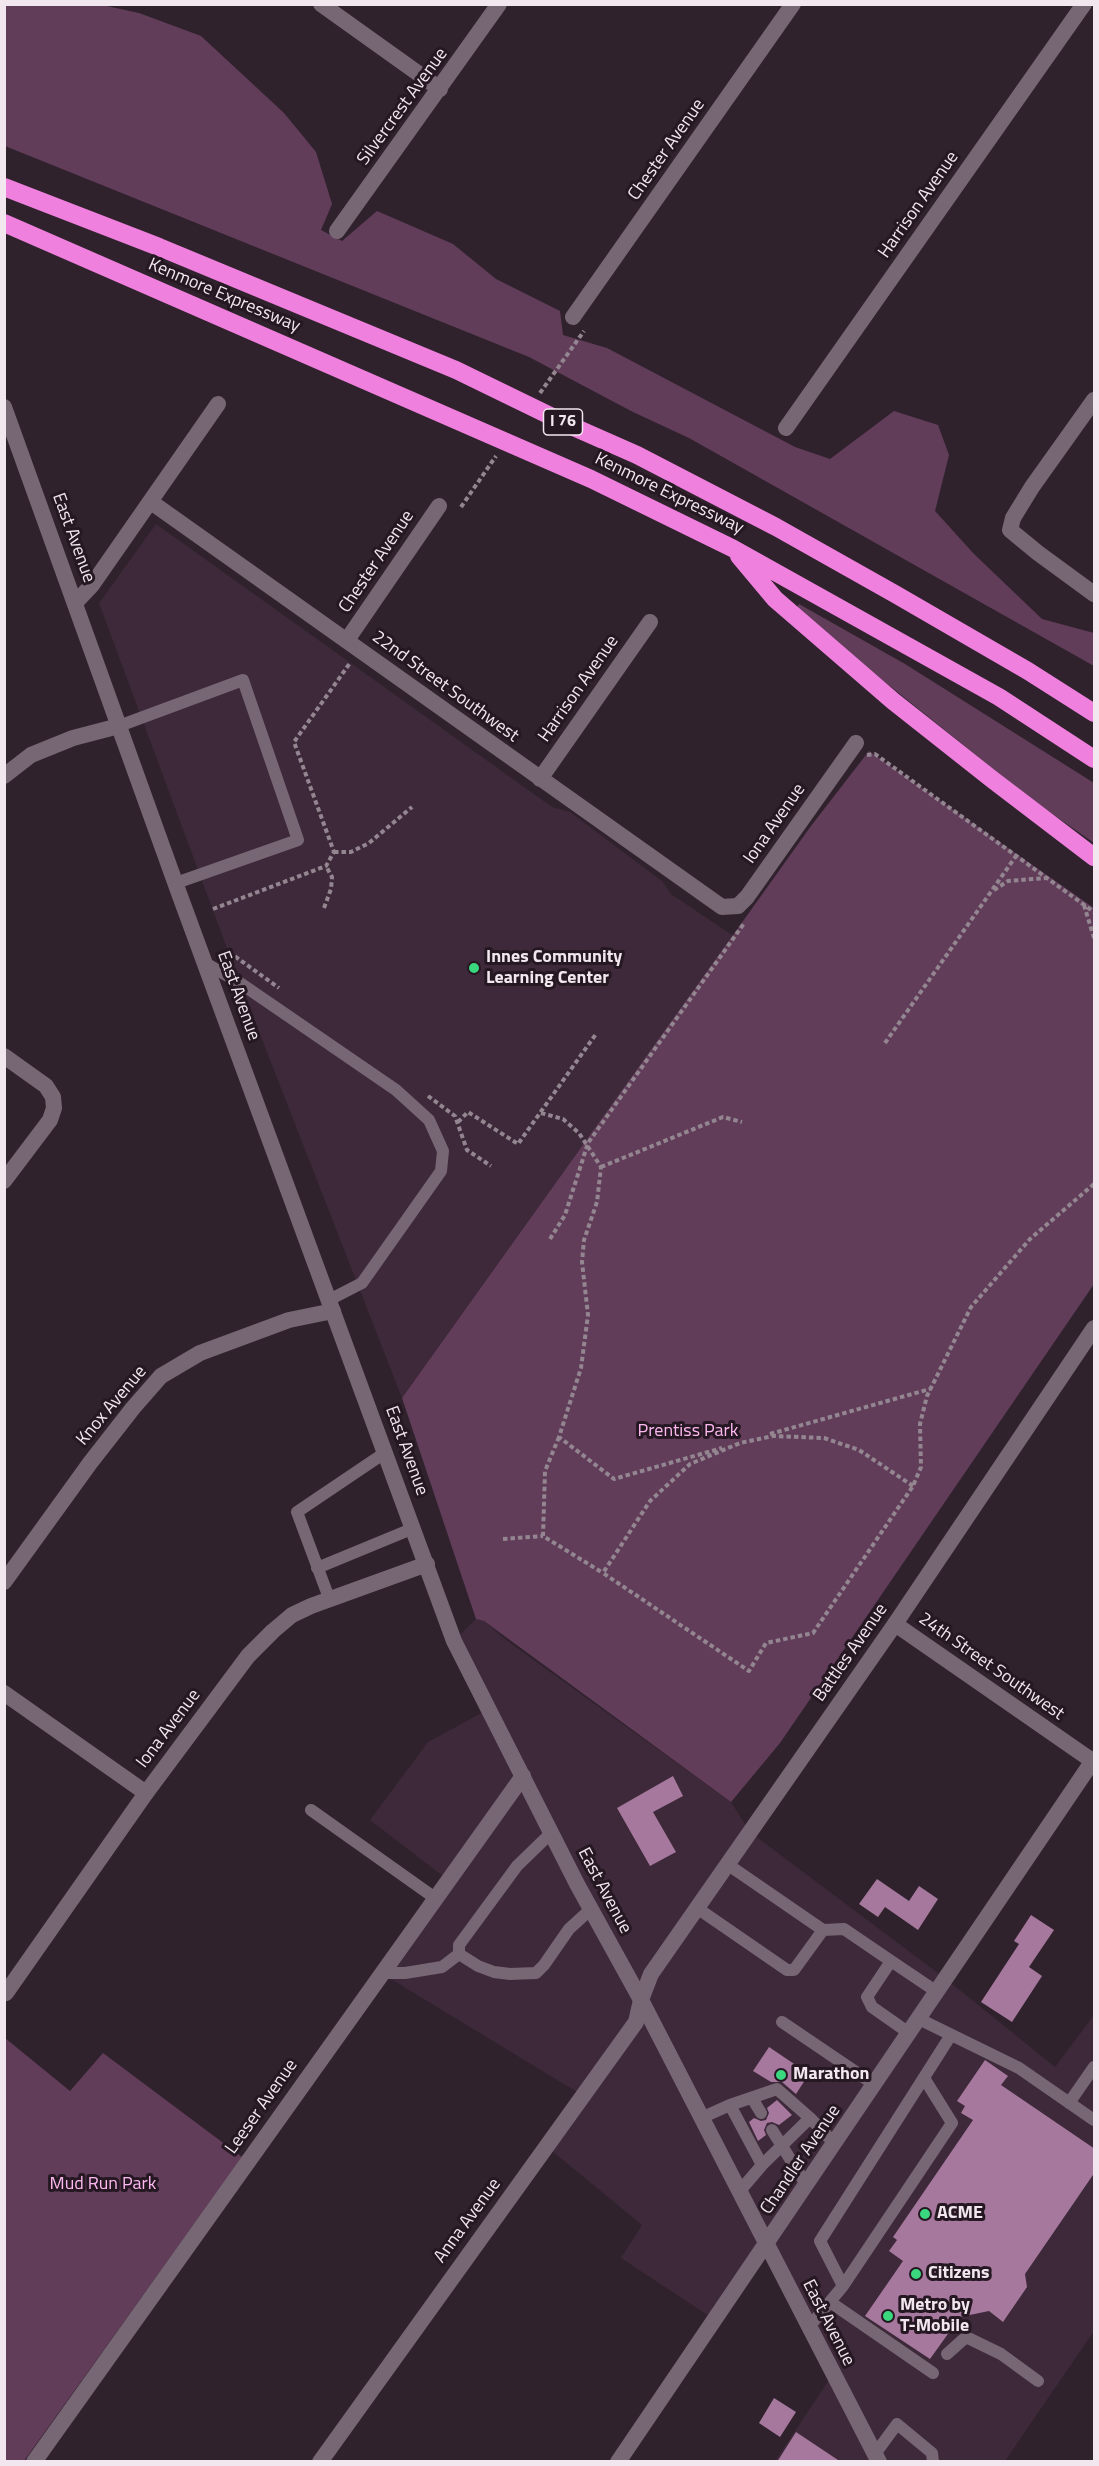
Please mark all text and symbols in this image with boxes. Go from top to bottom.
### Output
street label: Silvercrest Avenue [353,44,453,170]
street label: Chester Avenue [624,95,710,205]
street label: Harrison Avenue [874,147,964,263]
street label: Kenmore Expressway [145,254,303,338]
road number: I 76 [544,409,582,435]
street label: Kenmore Expressway [591,449,747,539]
street label: East Avenue [47,490,99,586]
street label: Chester Avenue [335,507,419,617]
street label: 22nd Street Southwest [368,627,522,747]
street label: Harrison Avenue [534,631,624,747]
street label: Iona Avenue [740,780,810,868]
place label: Innes Community Learning Center [486,947,622,990]
street label: East Avenue [212,948,264,1044]
marker: Innes Community Learning Center [467,961,481,975]
street label: Knox Avenue [72,1362,152,1450]
street label: East Avenue [380,1403,432,1499]
park label: Prentiss Park [638,1421,738,1443]
street label: Battles Avenue [809,1600,893,1706]
street label: 24th Street Southwest [914,1609,1068,1725]
street label: Iona Avenue [132,1685,206,1773]
street label: East Avenue [572,1844,636,1938]
street label: Leeser Avenue [221,2055,303,2159]
place label: Marathon [793,2064,870,2086]
marker: Marathon [774,2068,788,2082]
street label: Chandler Avenue [756,2101,846,2219]
park label: Mud Run Park [50,2174,156,2196]
street label: Anna Avenue [430,2174,506,2268]
place label: ACME [937,2203,983,2225]
marker: ACME [918,2207,932,2221]
place label: Citizens [928,2263,989,2285]
marker: Citizens [909,2267,923,2281]
street label: East Avenue [797,2276,859,2370]
place label: Metro by T-Mobile [900,2295,970,2338]
marker: Metro by T-Mobile [881,2309,895,2323]

